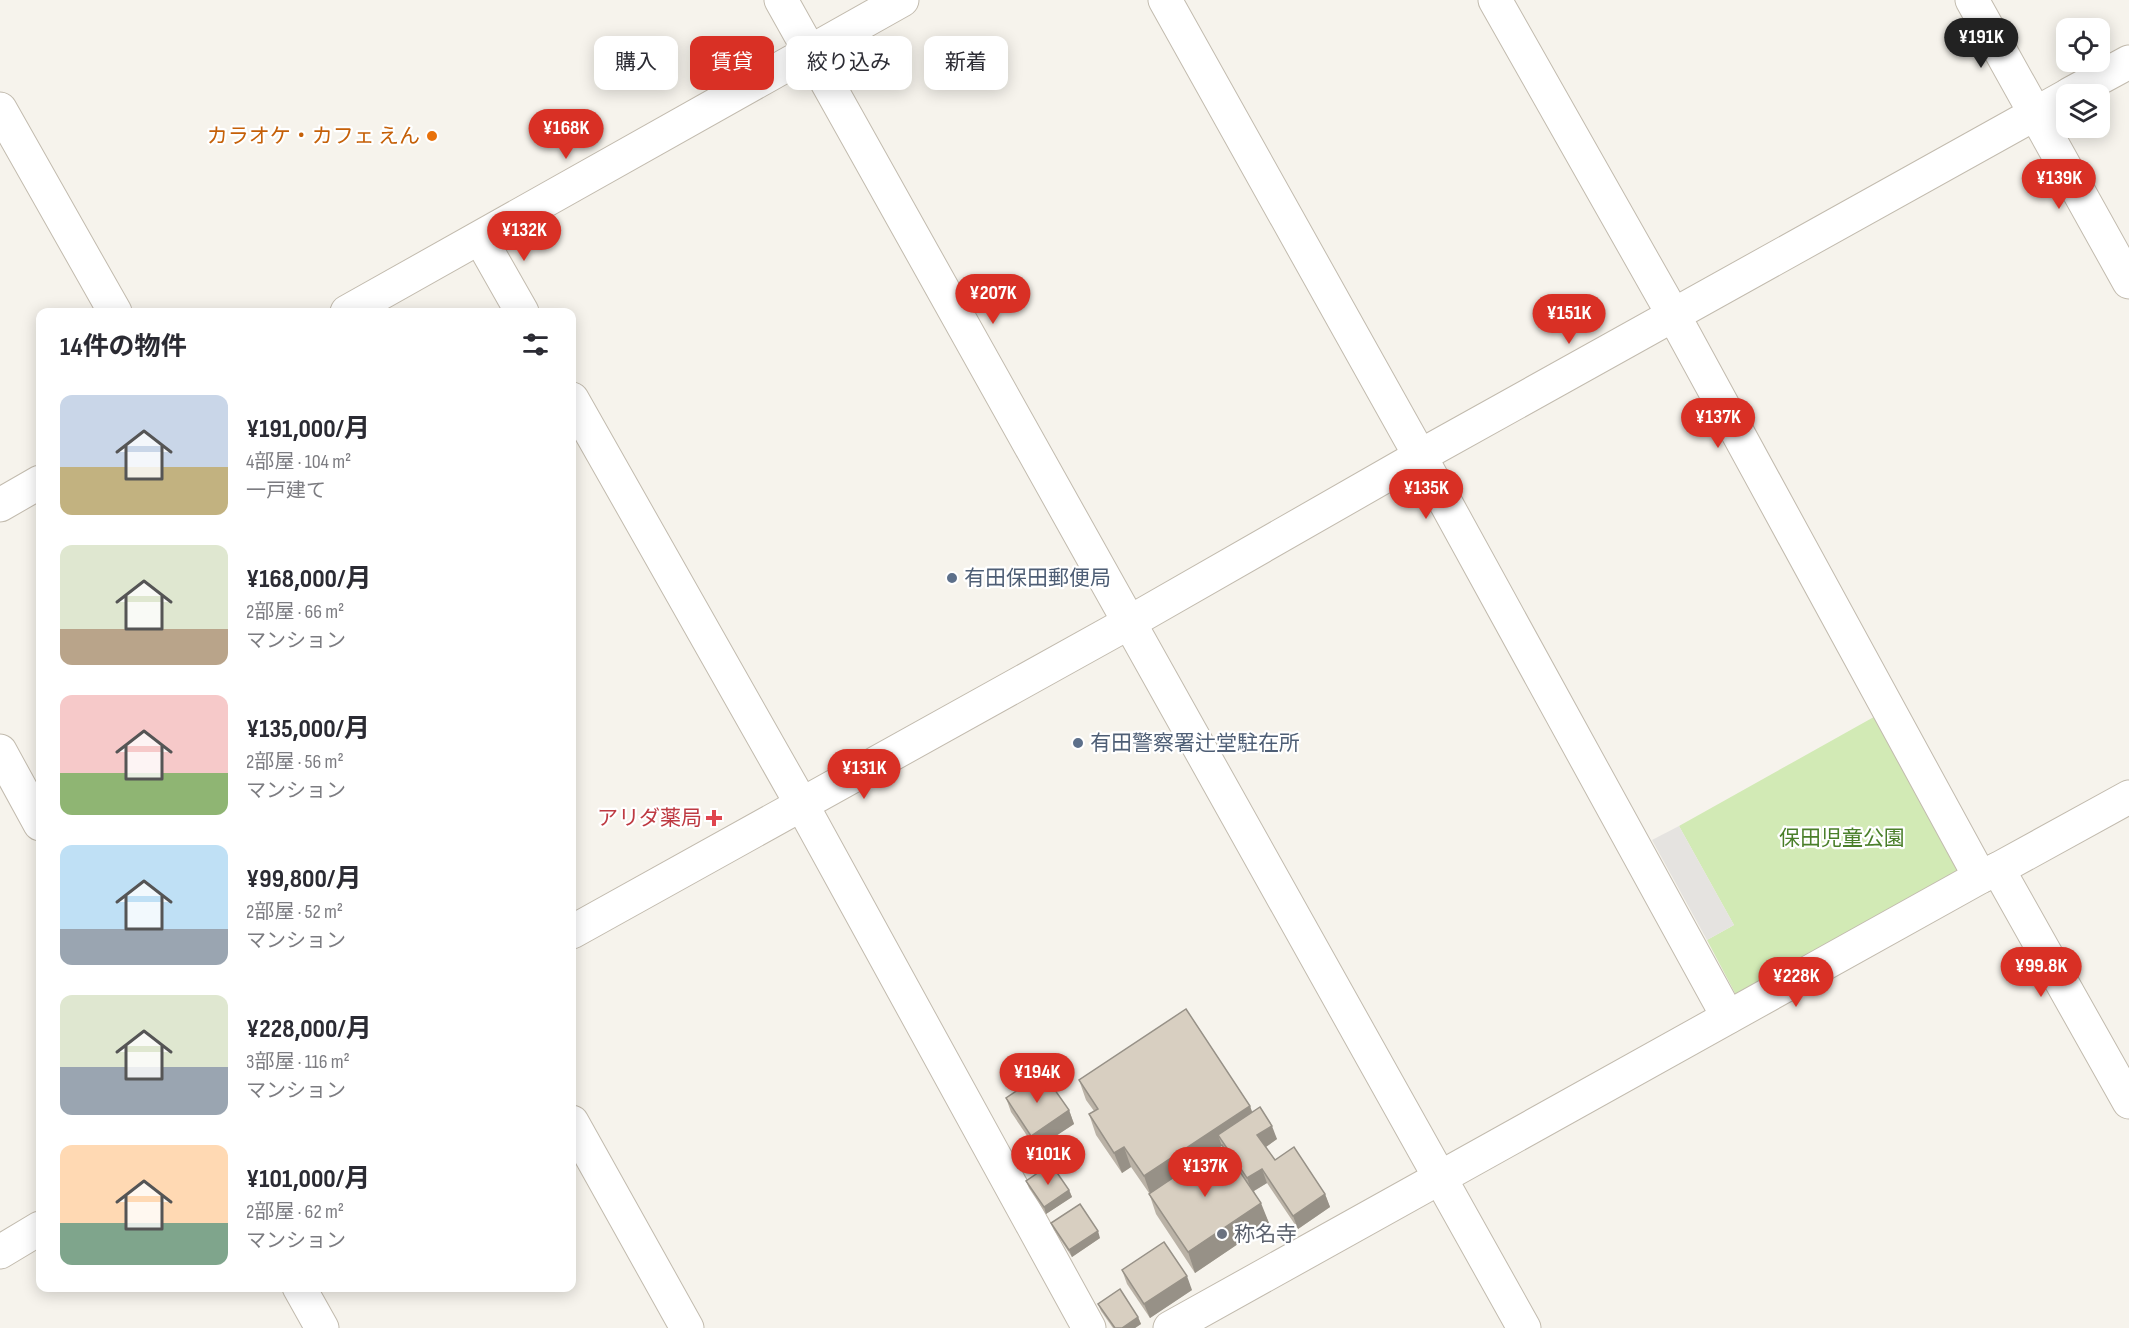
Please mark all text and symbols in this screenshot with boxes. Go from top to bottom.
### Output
pin: ¥191K [1939,18,2023,69]
map controls [2056,18,2110,138]
button: locate [2056,18,2110,72]
text: ¥191K [1958,25,2004,49]
chip: 購入 [594,36,678,90]
chip: 賃貸 [690,36,774,90]
chip: 絞り込み [786,36,912,90]
chip: 新着 [924,36,1008,90]
button: layers [2056,84,2110,138]
pin: ¥168K [524,109,608,160]
text: ¥168K [543,116,589,140]
place label: カラオケ・カフェ えん [207,124,420,149]
marker: カラオケ・カフェ えん [425,129,439,143]
pin: ¥139K [2017,159,2101,210]
text: ¥139K [2036,166,2082,190]
pin: ¥132K [482,211,566,262]
text: ¥132K [501,218,547,242]
pin: ¥207K [951,274,1035,325]
text: ¥207K [969,281,1017,305]
pin: ¥151K [1527,294,1611,345]
text: ¥151K [1547,301,1591,325]
icon: filters [519,328,552,361]
text: 14件の物件 [60,332,187,363]
pin: ¥137K [1676,398,1760,449]
text: ¥137K [1695,405,1741,429]
text: ¥191,000/月 [246,414,370,445]
icon: home [108,419,180,491]
text: 4部屋 · 104 m² [246,450,351,474]
pin: ¥135K [1384,469,1468,520]
text: ¥135K [1403,476,1449,500]
text: 一戸建て [246,479,326,503]
text: ¥168,000/月 [246,564,372,595]
place label: 有田保田郵便局 [964,566,1111,591]
icon: home [108,569,180,641]
marker: 有田保田郵便局 [945,571,959,585]
text: 2部屋 · 66 m² [246,600,344,624]
text: マンション [246,629,346,653]
text: ¥135,000/月 [246,714,370,745]
icon: home [108,719,180,791]
place label: 有田警察署辻堂駐在所 [1090,731,1300,756]
marker: 有田警察署辻堂駐在所 [1071,736,1085,750]
pin: ¥131K [822,749,906,800]
text: 2部屋 · 56 m² [246,750,344,774]
text: ¥131K [842,756,887,780]
text: マンション [246,779,346,803]
place label: アリダ薬局 [597,806,702,831]
marker: アリダ薬局 [707,811,721,825]
park label: 保田児童公園 [1779,826,1905,851]
text: ¥99,800/月 [246,864,361,895]
icon: home [108,869,180,941]
text: 2部屋 · 52 m² [246,900,343,924]
text: マンション [246,929,346,953]
pin: ¥99.8K [1992,947,2090,998]
text: ¥99.8K [2015,954,2067,978]
pin: ¥228K [1754,957,1838,1008]
text: ¥228K [1772,964,1820,988]
text: ¥228,000/月 [246,1014,372,1045]
icon: home [108,1019,180,1091]
text: 3部屋 · 116 m² [246,1050,350,1074]
pin: ¥194K [995,1053,1079,1104]
text: ¥194K [1014,1060,1060,1084]
text: マンション [246,1079,346,1103]
pin: ¥101K [1006,1135,1090,1186]
text: ¥101K [1025,1142,1071,1166]
pin: ¥137K [1163,1147,1247,1198]
text: ¥137K [1182,1154,1228,1178]
text: ¥101,000/月 [246,1164,370,1195]
icon: home [108,1169,180,1241]
text: 2部屋 · 62 m² [246,1200,344,1224]
place label: 称名寺 [1234,1222,1297,1247]
marker: 称名寺 [1215,1227,1229,1241]
text: マンション [246,1229,346,1253]

